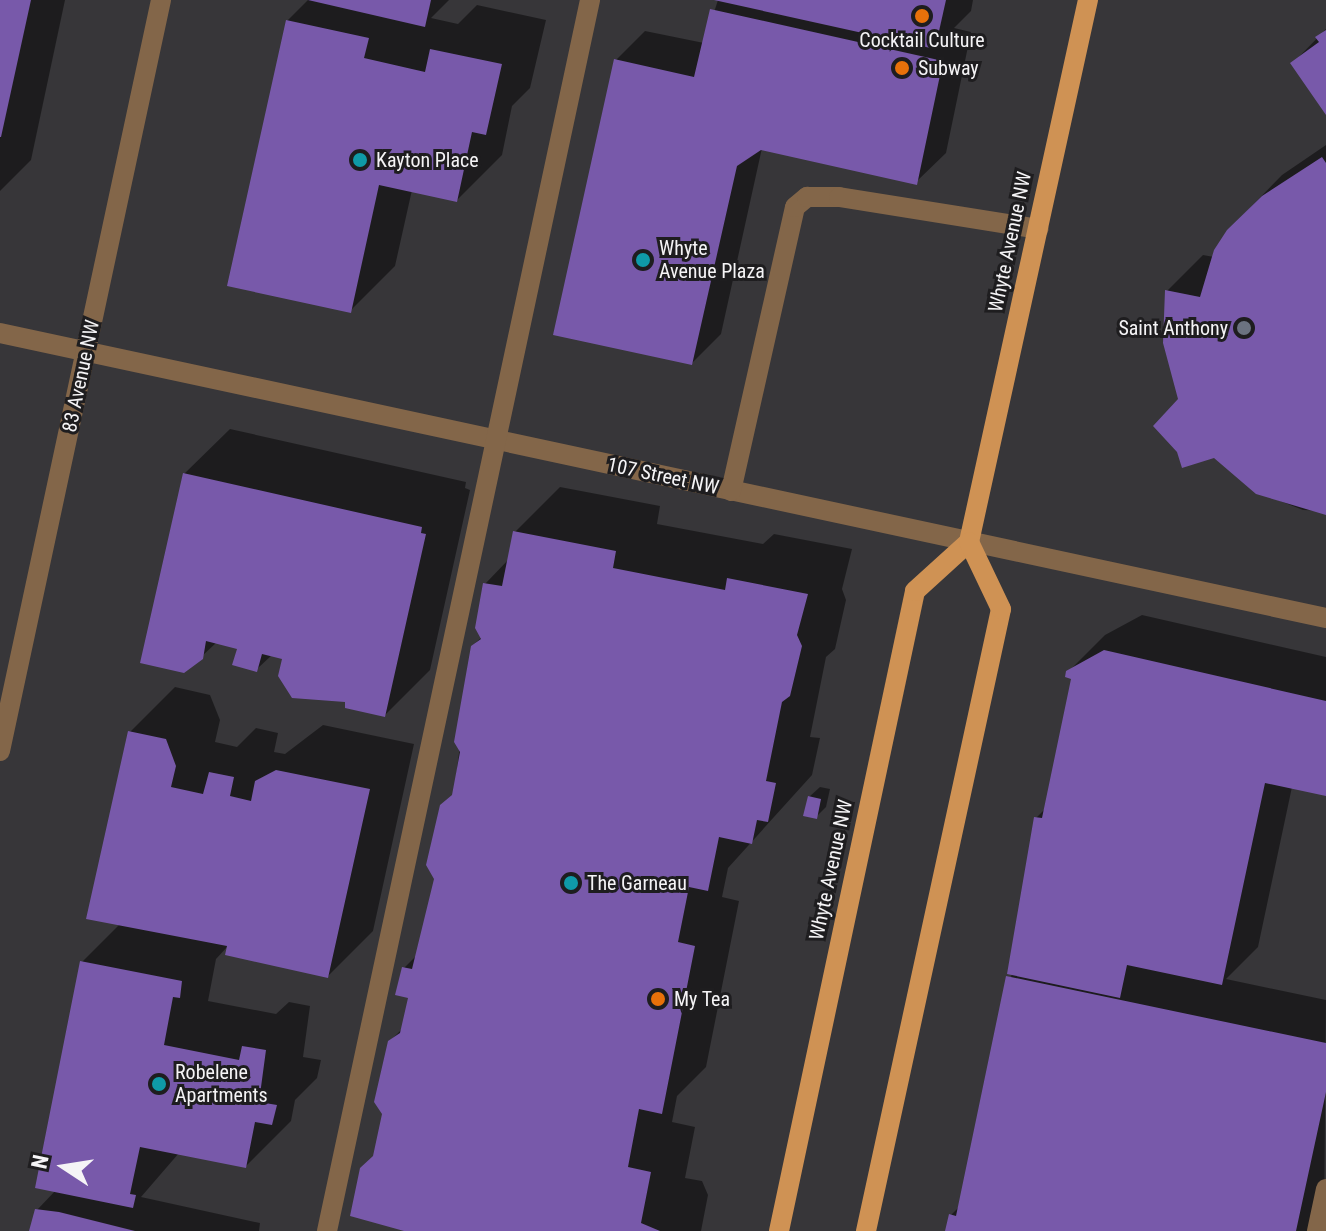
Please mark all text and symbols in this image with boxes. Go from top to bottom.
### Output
marker: Cocktail Culture [913,7,931,25]
place label: Cocktail Culture [859,28,985,52]
place label: Subway [918,56,979,80]
marker: Subway [893,59,911,77]
place label: Kayton Place [376,148,479,172]
marker: Kayton Place [351,151,369,169]
street label: Whyte Avenue NW [983,170,1037,314]
place label: Whyte Avenue Plaza [659,236,765,283]
marker: Whyte Avenue Plaza [634,251,652,269]
place label: Saint Anthony [1118,316,1228,340]
street label: 83 Avenue NW [57,318,105,434]
marker: Saint Anthony [1235,319,1253,337]
street label: 107 Street NW [605,452,721,500]
street label: Whyte Avenue NW [804,798,858,942]
place label: The Garneau [587,871,687,895]
marker: The Garneau [562,874,580,892]
place label: My Tea [674,987,730,1011]
marker: My Tea [649,990,667,1008]
place label: Robelene Apartments [175,1060,268,1107]
marker: Robelene Apartments [150,1075,168,1093]
north arrow [24,1127,104,1207]
text: N [26,1153,54,1171]

